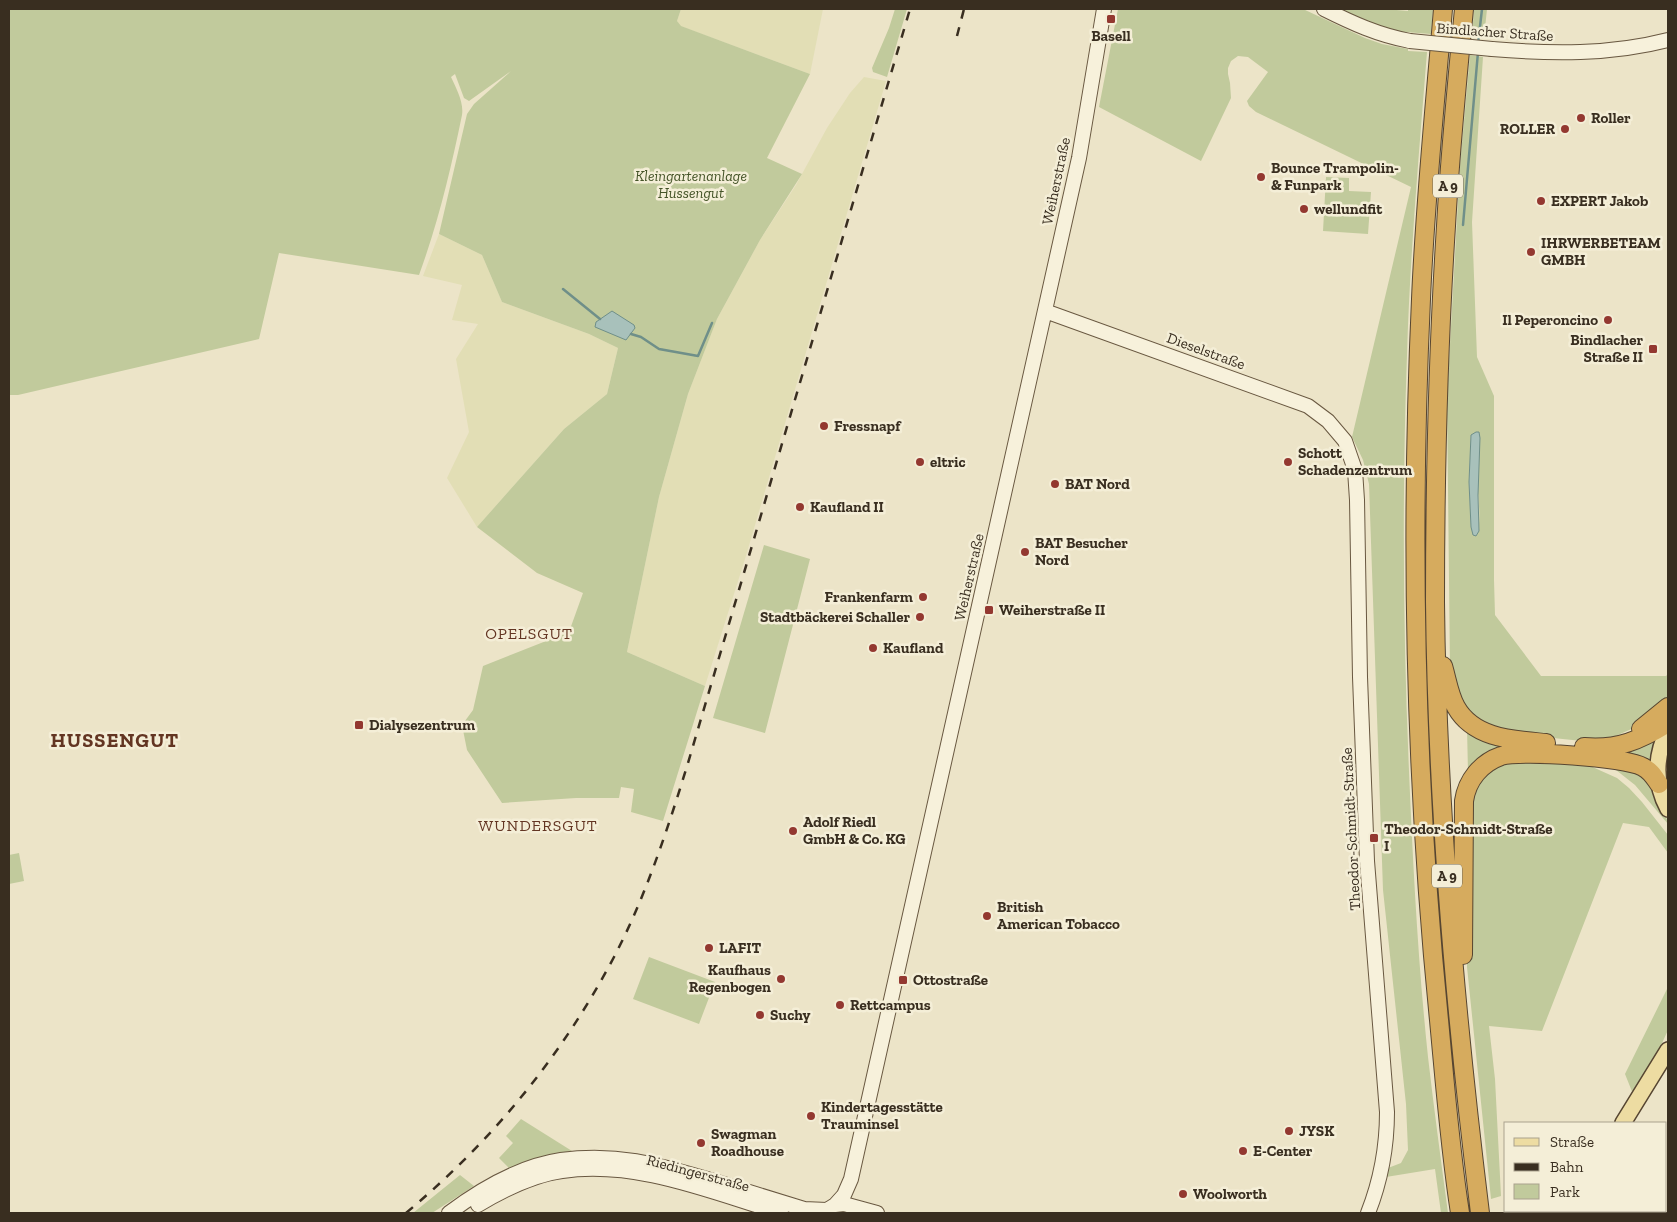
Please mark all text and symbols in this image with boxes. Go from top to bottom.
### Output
marker: Basell [1105,13,1117,25]
street label: Bindlacher Straße [1436,19,1554,45]
place label: Basell [1091,27,1131,45]
place label: Roller [1591,109,1631,127]
marker: Roller [1575,112,1587,124]
place label: ROLLER [1500,120,1555,138]
marker: ROLLER [1559,123,1571,135]
street label: Weiherstraße [1038,136,1074,226]
place label: Bounce Trampolin- & Funpark [1271,159,1399,194]
park label: Kleingartenanlage Hussengut [635,167,747,202]
marker: Bounce Trampolin- & Funpark [1255,171,1267,183]
road number: A 9 [1433,175,1463,198]
place label: EXPERT Jakob [1551,192,1648,210]
marker: EXPERT Jakob [1535,195,1547,207]
place label: wellundfit [1314,200,1383,218]
marker: wellundfit [1298,203,1310,215]
place label: IHRWERBETEAM GMBH [1541,234,1661,269]
marker: IHRWERBETEAM GMBH [1525,246,1537,258]
place label: Il Peperoncino [1502,311,1598,329]
marker: Il Peperoncino [1602,314,1614,326]
street label: Dieselstraße [1164,329,1248,373]
place label: Bindlacher Straße II [1570,331,1643,366]
marker: Bindlacher Straße II [1647,343,1659,355]
place label: Fressnapf [834,417,902,435]
marker: Fressnapf [818,420,830,432]
place label: Schott Schadenzentrum [1298,444,1412,479]
place label: eltric [930,453,966,471]
marker: eltric [914,456,926,468]
marker: Schott Schadenzentrum [1282,456,1294,468]
place label: BAT Nord [1065,475,1130,493]
marker: BAT Nord [1049,478,1061,490]
place label: Kaufland II [810,498,884,516]
marker: Kaufland II [794,501,806,513]
street label: Weiherstraße [950,532,988,622]
place label: BAT Besucher Nord [1035,534,1128,569]
marker: BAT Besucher Nord [1019,546,1031,558]
place label: Frankenfarm [825,588,913,606]
marker: Frankenfarm [917,591,929,603]
place label: Weiherstraße II [999,601,1105,619]
marker: Weiherstraße II [983,604,995,616]
place label: Stadtbäckerei Schaller [760,608,910,626]
marker: Stadtbäckerei Schaller [914,611,926,623]
district label: OPELSGUT [485,624,573,643]
place label: Kaufland [883,639,944,657]
marker: Kaufland [867,642,879,654]
place label: Dialysezentrum [369,716,475,734]
marker: Dialysezentrum [353,719,365,731]
district label: HUSSENGUT [51,728,179,752]
street label: Theodor-Schmidt-Straße [1338,747,1364,911]
place label: Adolf Riedl GmbH & Co. KG [803,813,906,848]
district label: WUNDERSGUT [478,816,598,835]
place label: Theodor-Schmidt-Straße I [1384,820,1553,855]
marker: Adolf Riedl GmbH & Co. KG [787,825,799,837]
marker: Theodor-Schmidt-Straße I [1368,832,1380,844]
road number: A 9 [1432,864,1462,888]
place label: British American Tobacco [997,898,1120,933]
marker: British American Tobacco [981,910,993,922]
place label: LAFIT [719,939,761,957]
marker: LAFIT [703,942,715,954]
place label: Kaufhaus Regenbogen [689,961,771,996]
place label: Ottostraße [913,971,988,989]
marker: Kaufhaus Regenbogen [775,973,787,985]
marker: Ottostraße [897,974,909,986]
place label: Rettcampus [850,996,931,1014]
marker: Rettcampus [834,999,846,1011]
place label: Suchy [770,1006,811,1024]
marker: Suchy [754,1009,766,1021]
place label: Kindertagesstätte Trauminsel [821,1098,943,1133]
marker: Kindertagesstätte Trauminsel [805,1110,817,1122]
place label: JYSK [1299,1122,1334,1140]
legend [1504,1122,1667,1212]
place label: Swagman Roadhouse [711,1125,784,1160]
marker: JYSK [1283,1125,1295,1137]
text: Straße [1550,1133,1594,1151]
marker: Swagman Roadhouse [695,1137,707,1149]
place label: E-Center [1253,1142,1313,1160]
marker: E-Center [1237,1145,1249,1157]
street label: Riedingerstraße [645,1151,751,1195]
text: Bahn [1550,1158,1584,1176]
text: Park [1550,1183,1580,1201]
place label: Woolworth [1193,1185,1267,1203]
marker: Woolworth [1177,1188,1189,1200]

